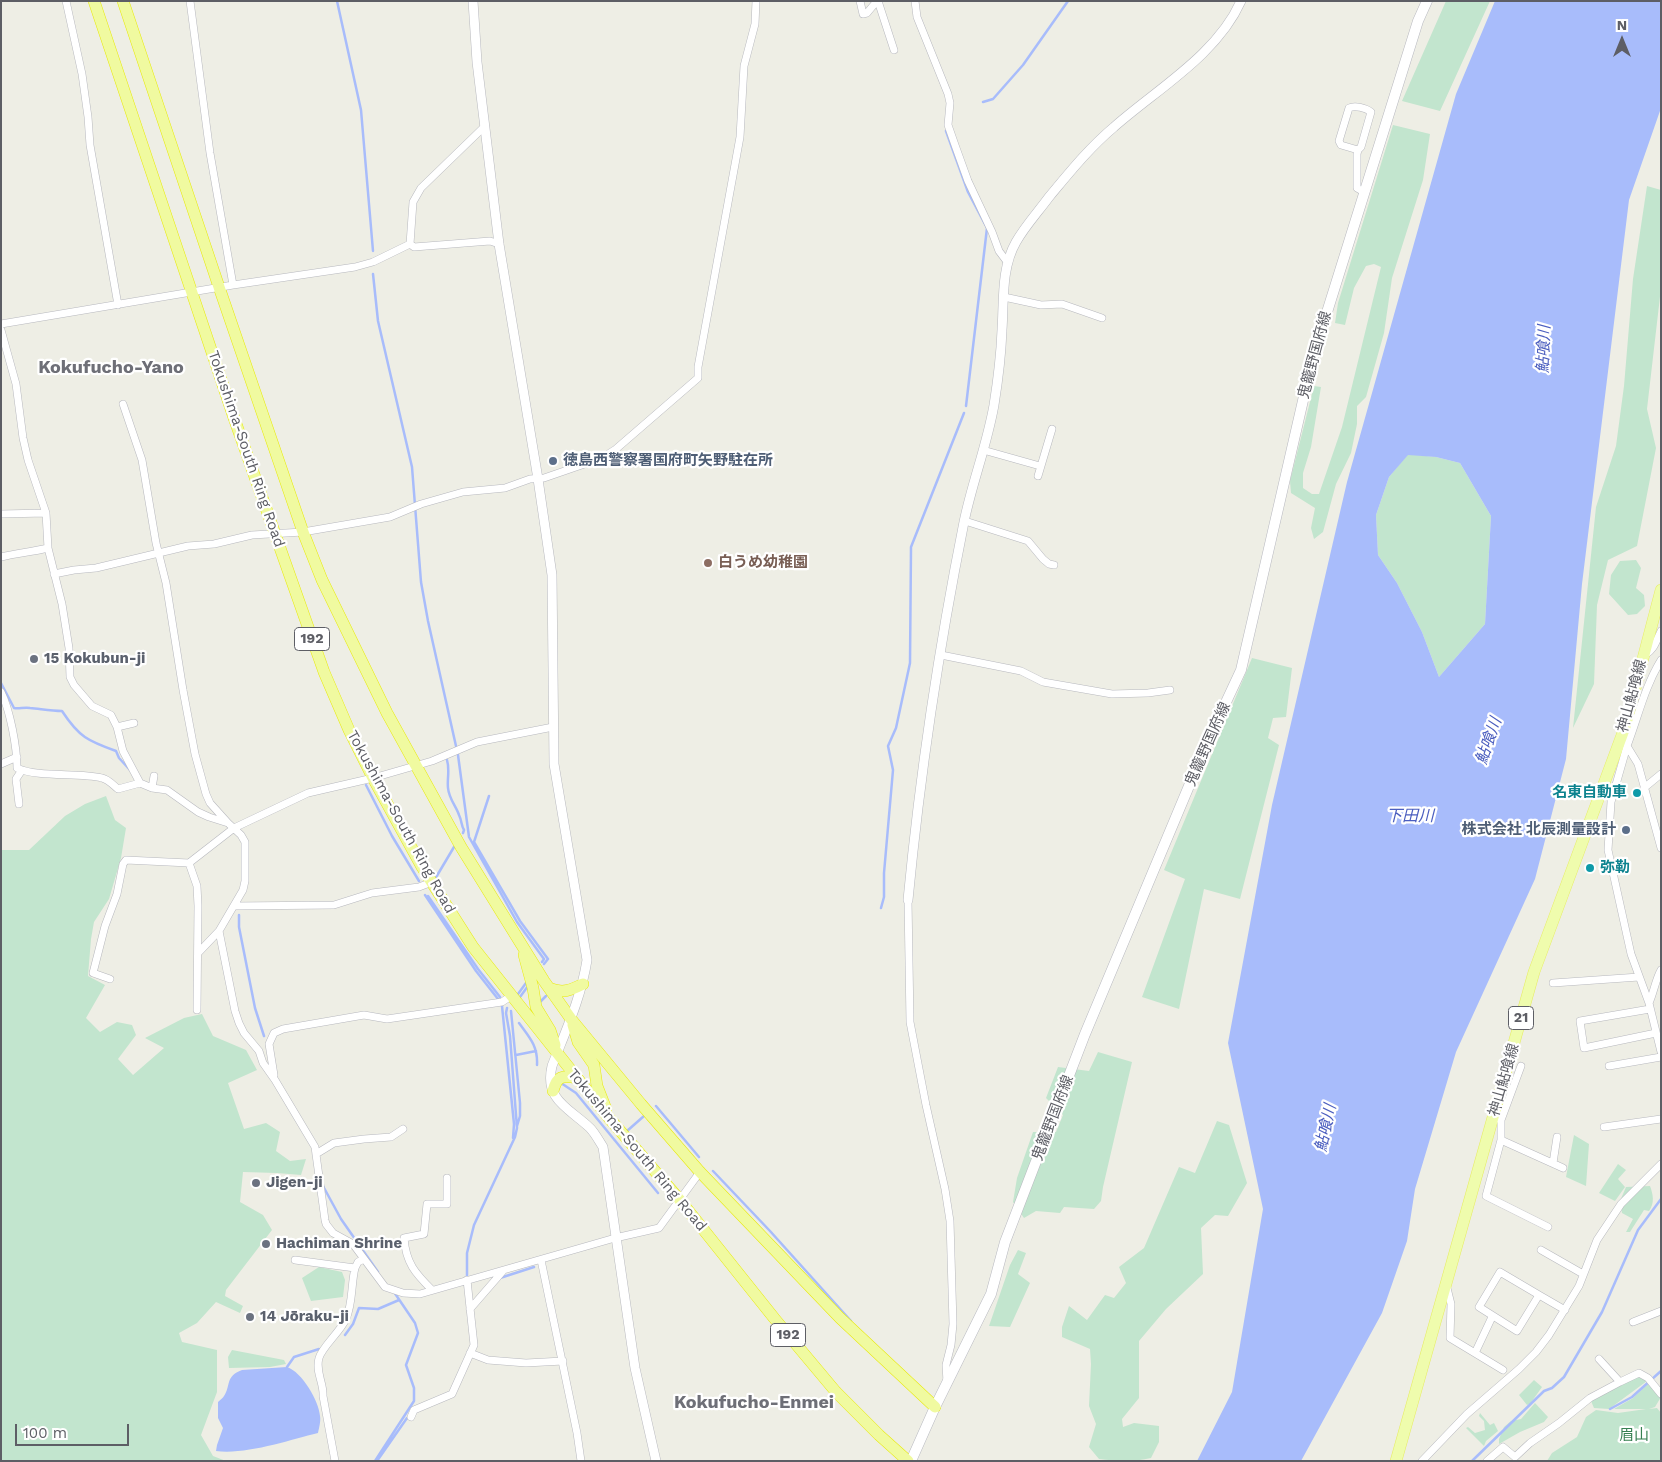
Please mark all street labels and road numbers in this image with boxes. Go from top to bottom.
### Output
street label: 鬼籠野国府線 [1295,309,1335,401]
street label: Tokushima-South Ring Road [204,348,288,550]
road number: 192 [294,628,330,650]
street label: 神山鮎喰線 [1614,657,1650,735]
street label: 鬼籠野国府線 [1181,699,1235,789]
street label: Tokushima-South Ring Road [343,727,459,917]
road number: 21 [1508,1006,1534,1030]
street label: 神山鮎喰線 [1485,1041,1523,1119]
street label: Tokushima-South Ring Road [564,1065,710,1235]
street label: 鬼籠野国府線 [1028,1073,1078,1163]
road number: 192 [770,1324,806,1346]

